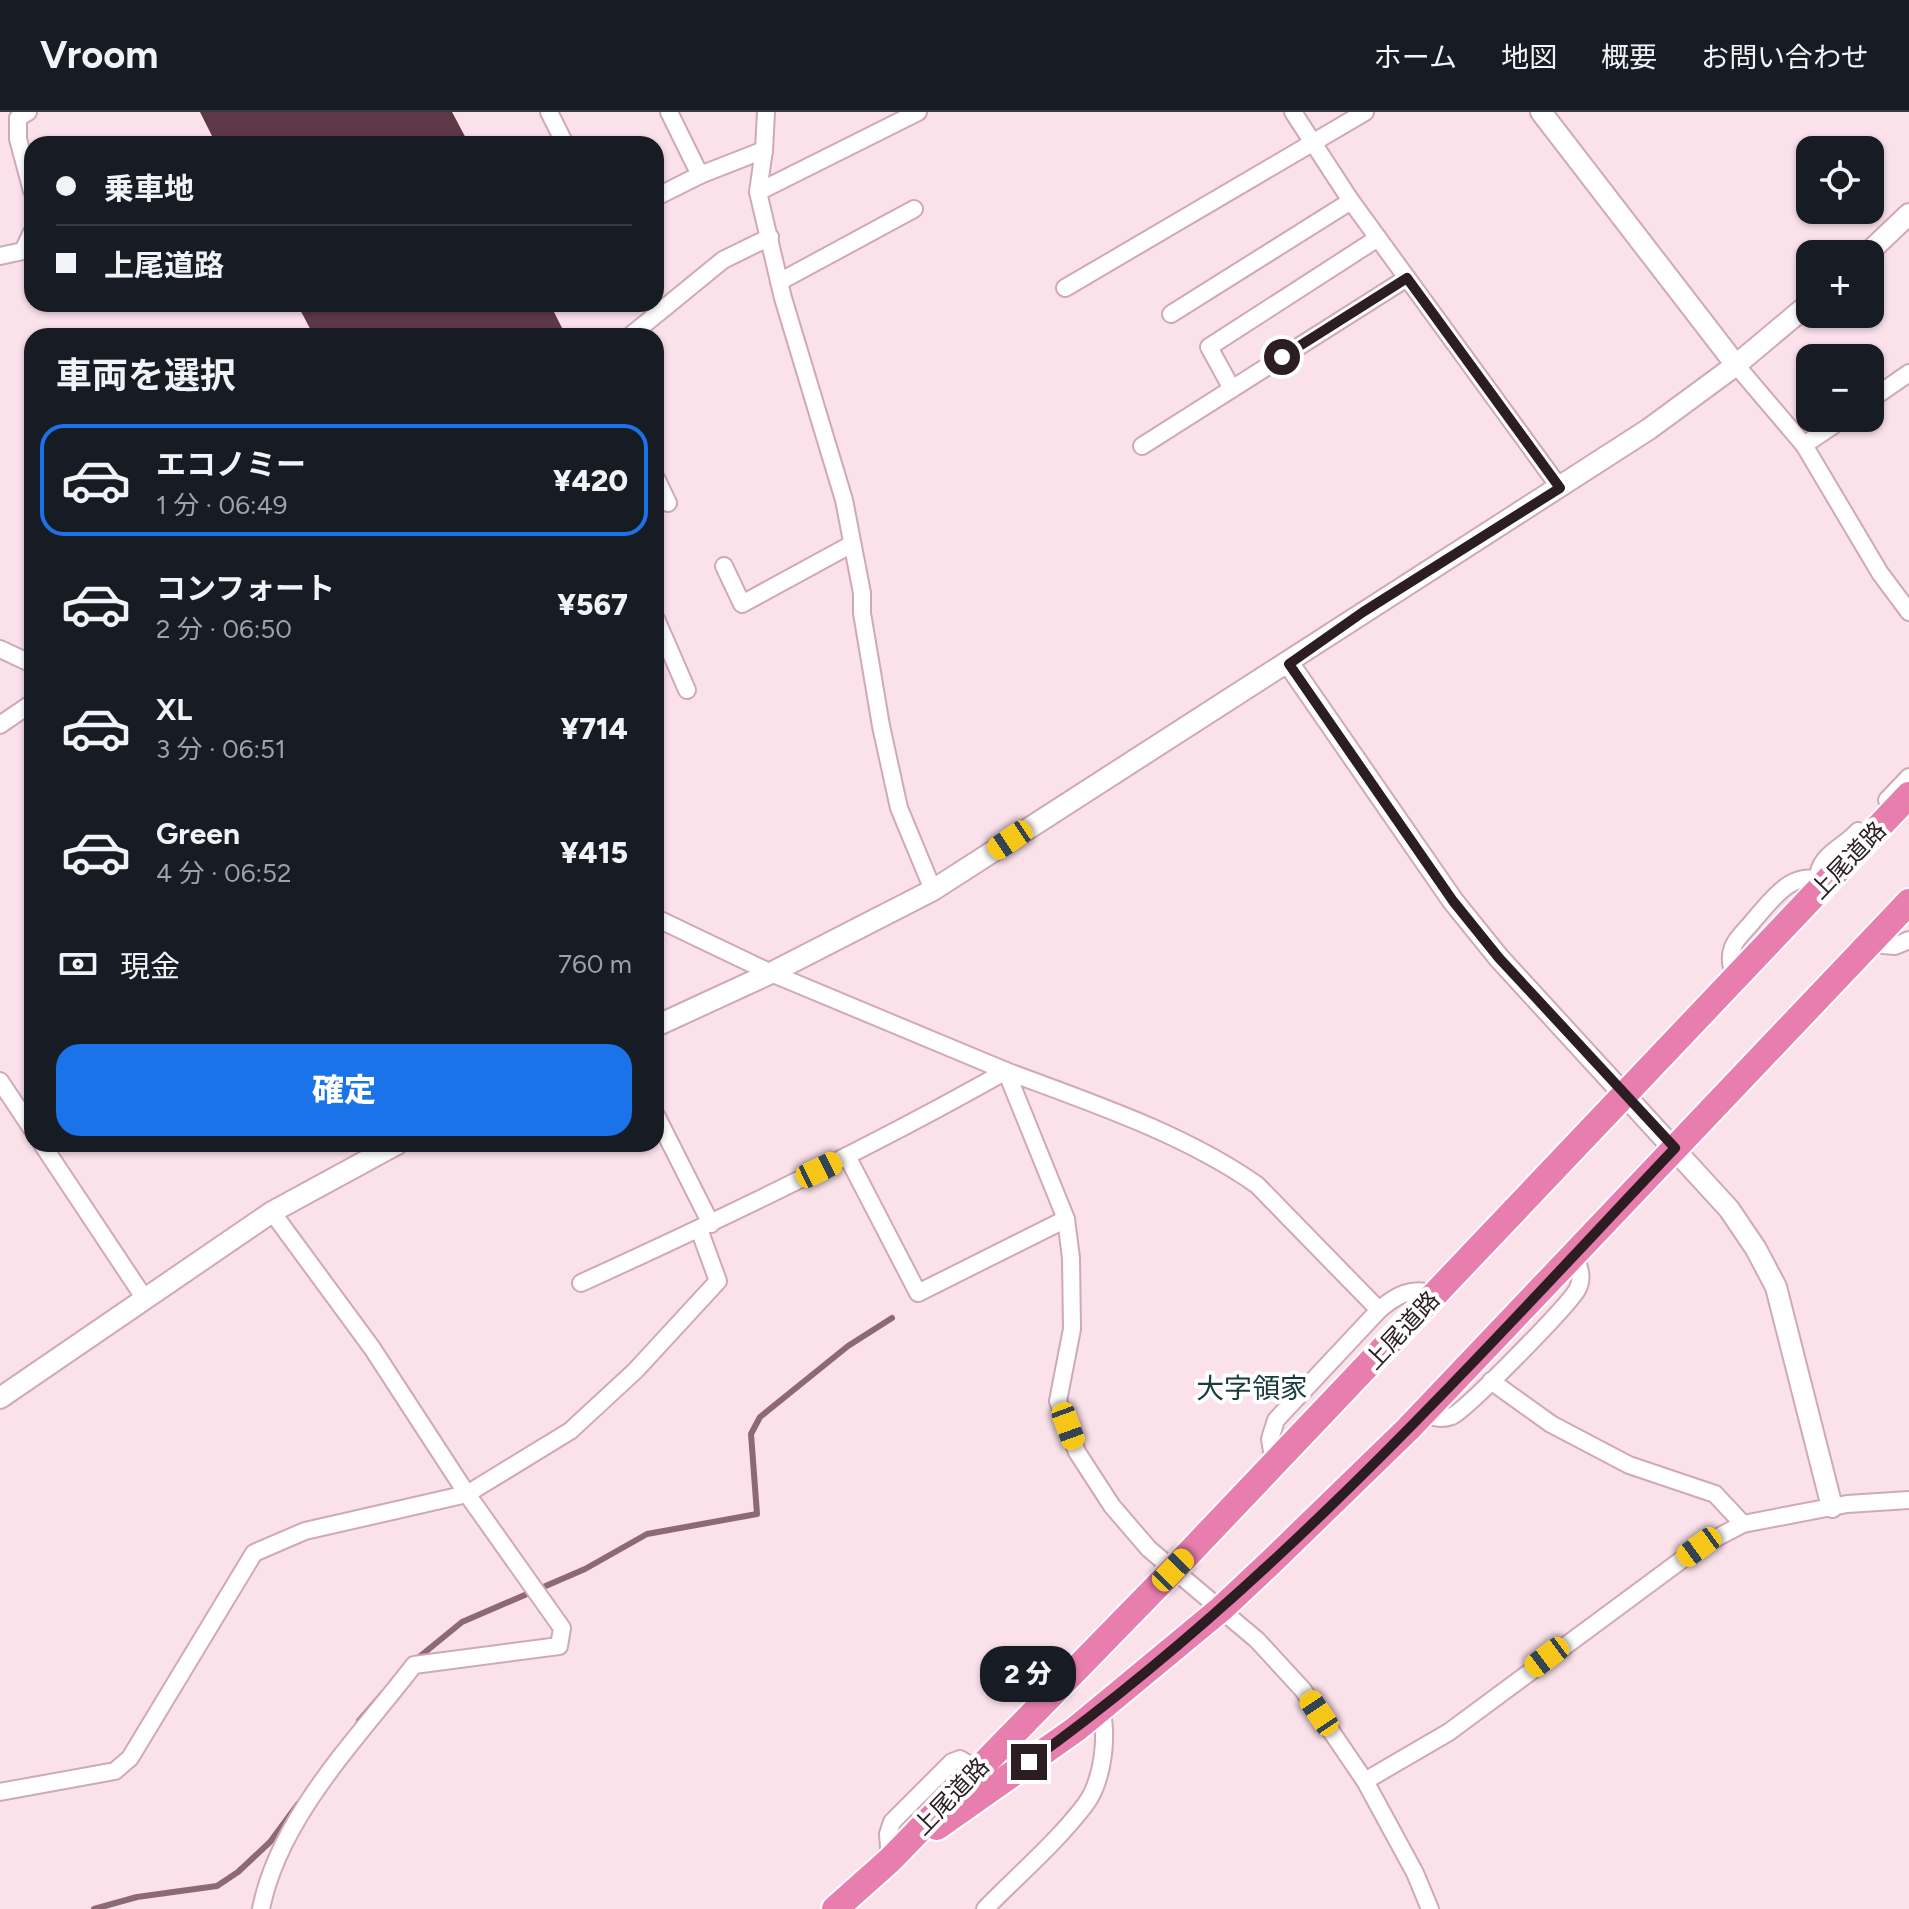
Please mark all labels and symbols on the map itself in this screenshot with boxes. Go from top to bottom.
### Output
route start [1264,339,1300,375]
street label: 上尾道路 [1804,815,1892,905]
car [983,817,1037,863]
car [792,1149,846,1191]
street label: 上尾道路 [1359,1285,1445,1375]
district label: 大字領家 [1196,1371,1308,1405]
car [1049,1399,1087,1453]
car [1673,1523,1725,1571]
car [1148,1544,1198,1596]
car [1521,1633,1573,1681]
callout: 2 分 [981,1646,1077,1702]
car [1296,1686,1342,1740]
route end [1011,1744,1047,1780]
street label: 上尾道路 [907,1751,995,1841]

